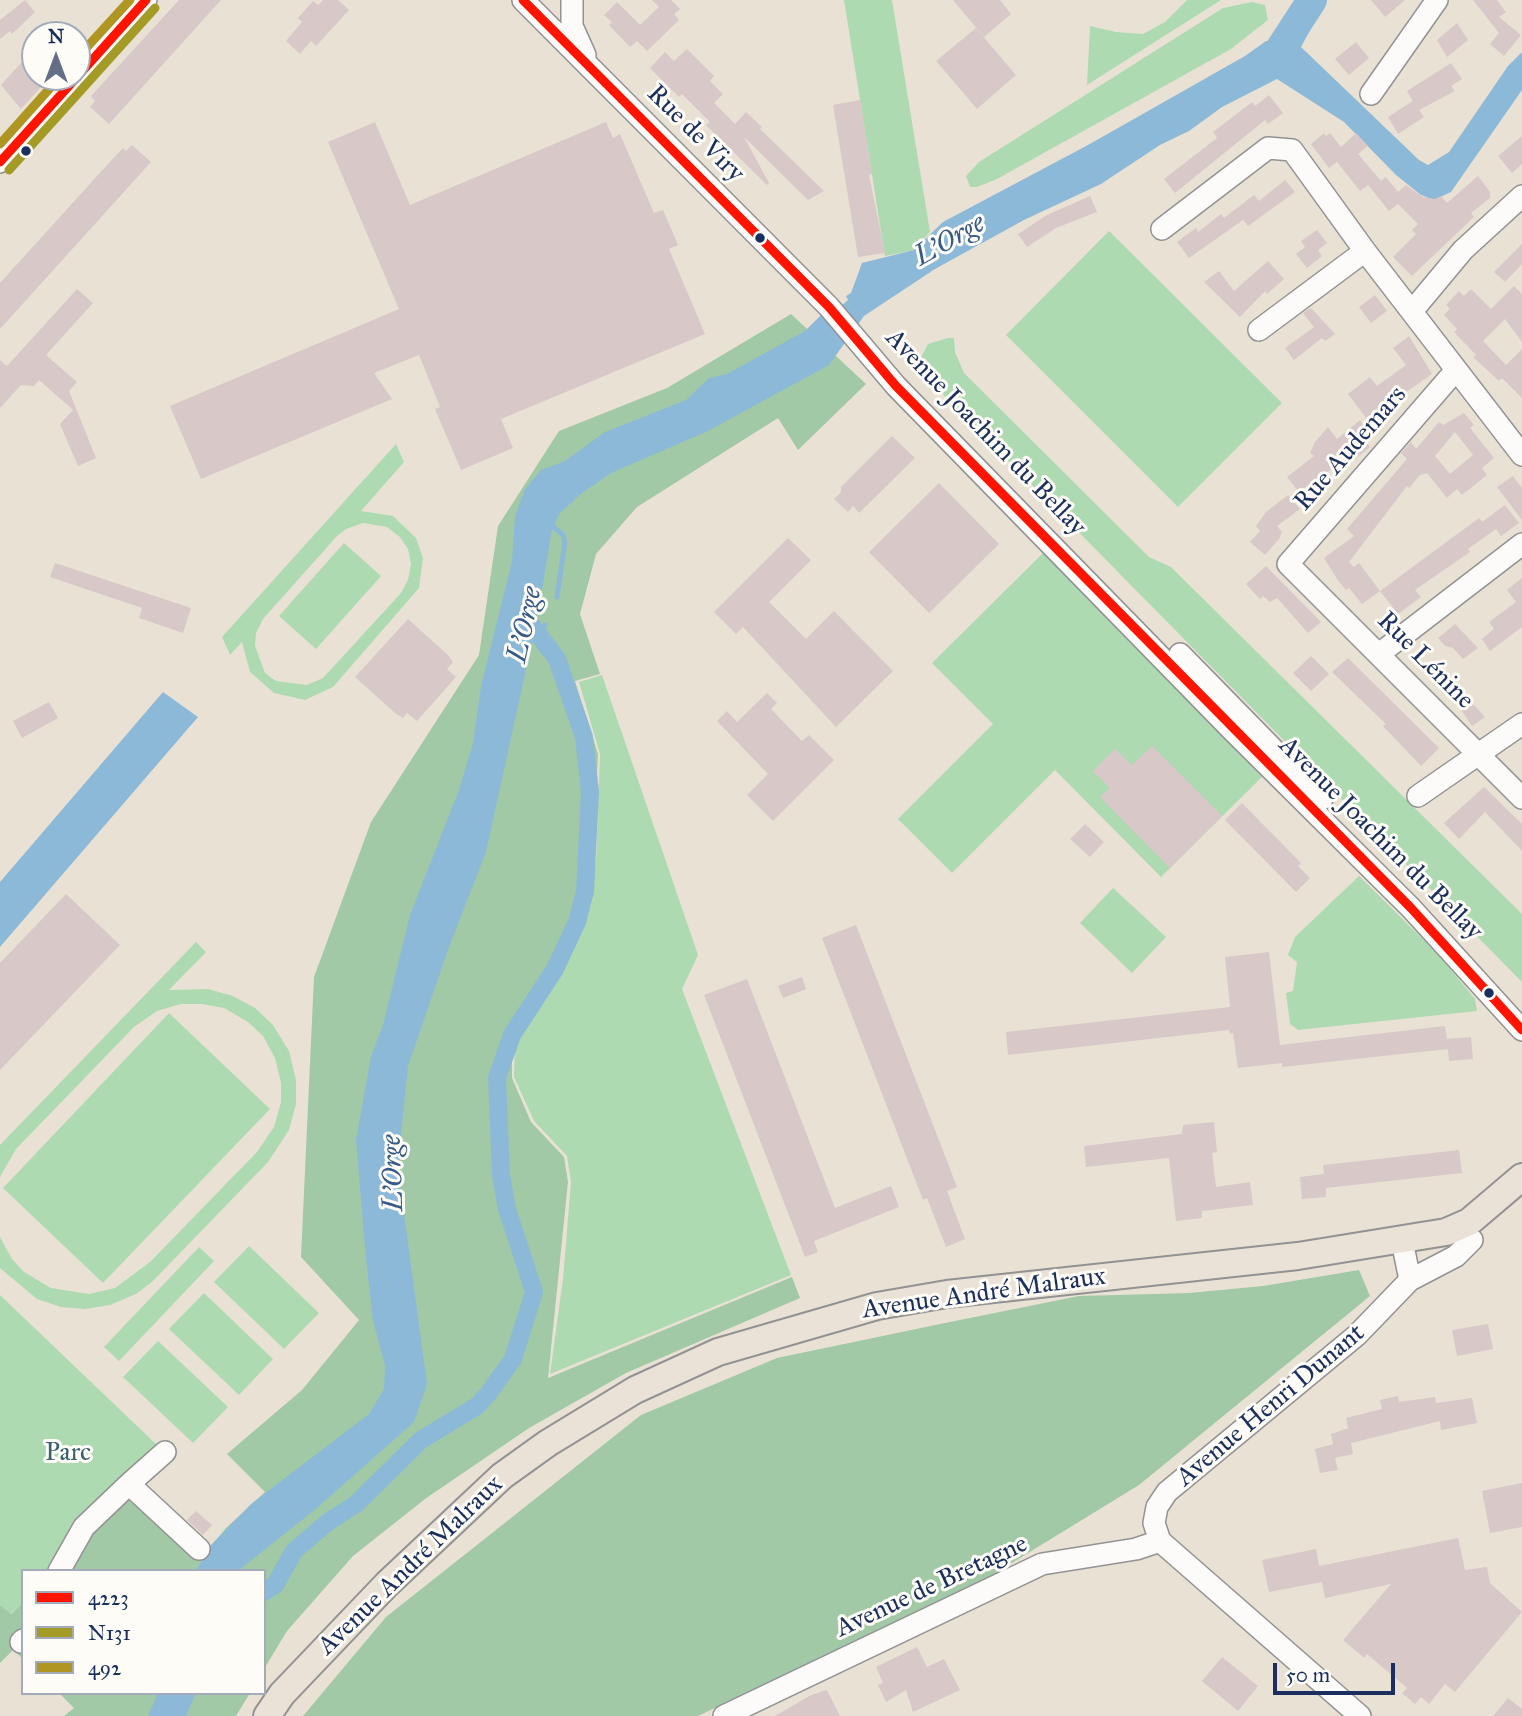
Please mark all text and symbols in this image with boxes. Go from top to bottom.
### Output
north arrow [21,21,91,91]
text: N [48,25,64,48]
street label: Rue de Viry [640,79,750,189]
unlabelled marker [19,144,33,158]
water label: L'Orge [909,207,991,275]
unlabelled marker [753,231,767,245]
street label: Avenue Joachim du Bellay [878,323,1092,543]
street label: Rue Audemars [1288,380,1414,518]
water label: L'Orge [502,584,550,666]
street label: Rue Lénine [1370,606,1480,716]
street label: Avenue Joachim du Bellay [1272,731,1488,947]
unlabelled marker [1482,986,1496,1000]
water label: L'Orge [376,1134,412,1212]
street label: Avenue André Malraux [860,1261,1108,1327]
street label: Avenue Henri Dunant [1171,1318,1371,1494]
park label: Parc [45,1438,91,1470]
street label: Avenue André Malraux [312,1470,510,1662]
street label: Avenue de Bretagne [831,1529,1033,1645]
legend [21,1569,266,1695]
text: 4223 [88,1585,129,1611]
text: N131 [88,1620,131,1646]
scale bar [1277,1650,1400,1694]
text: 492 [88,1655,121,1681]
text: 50 m [1286,1662,1330,1688]

